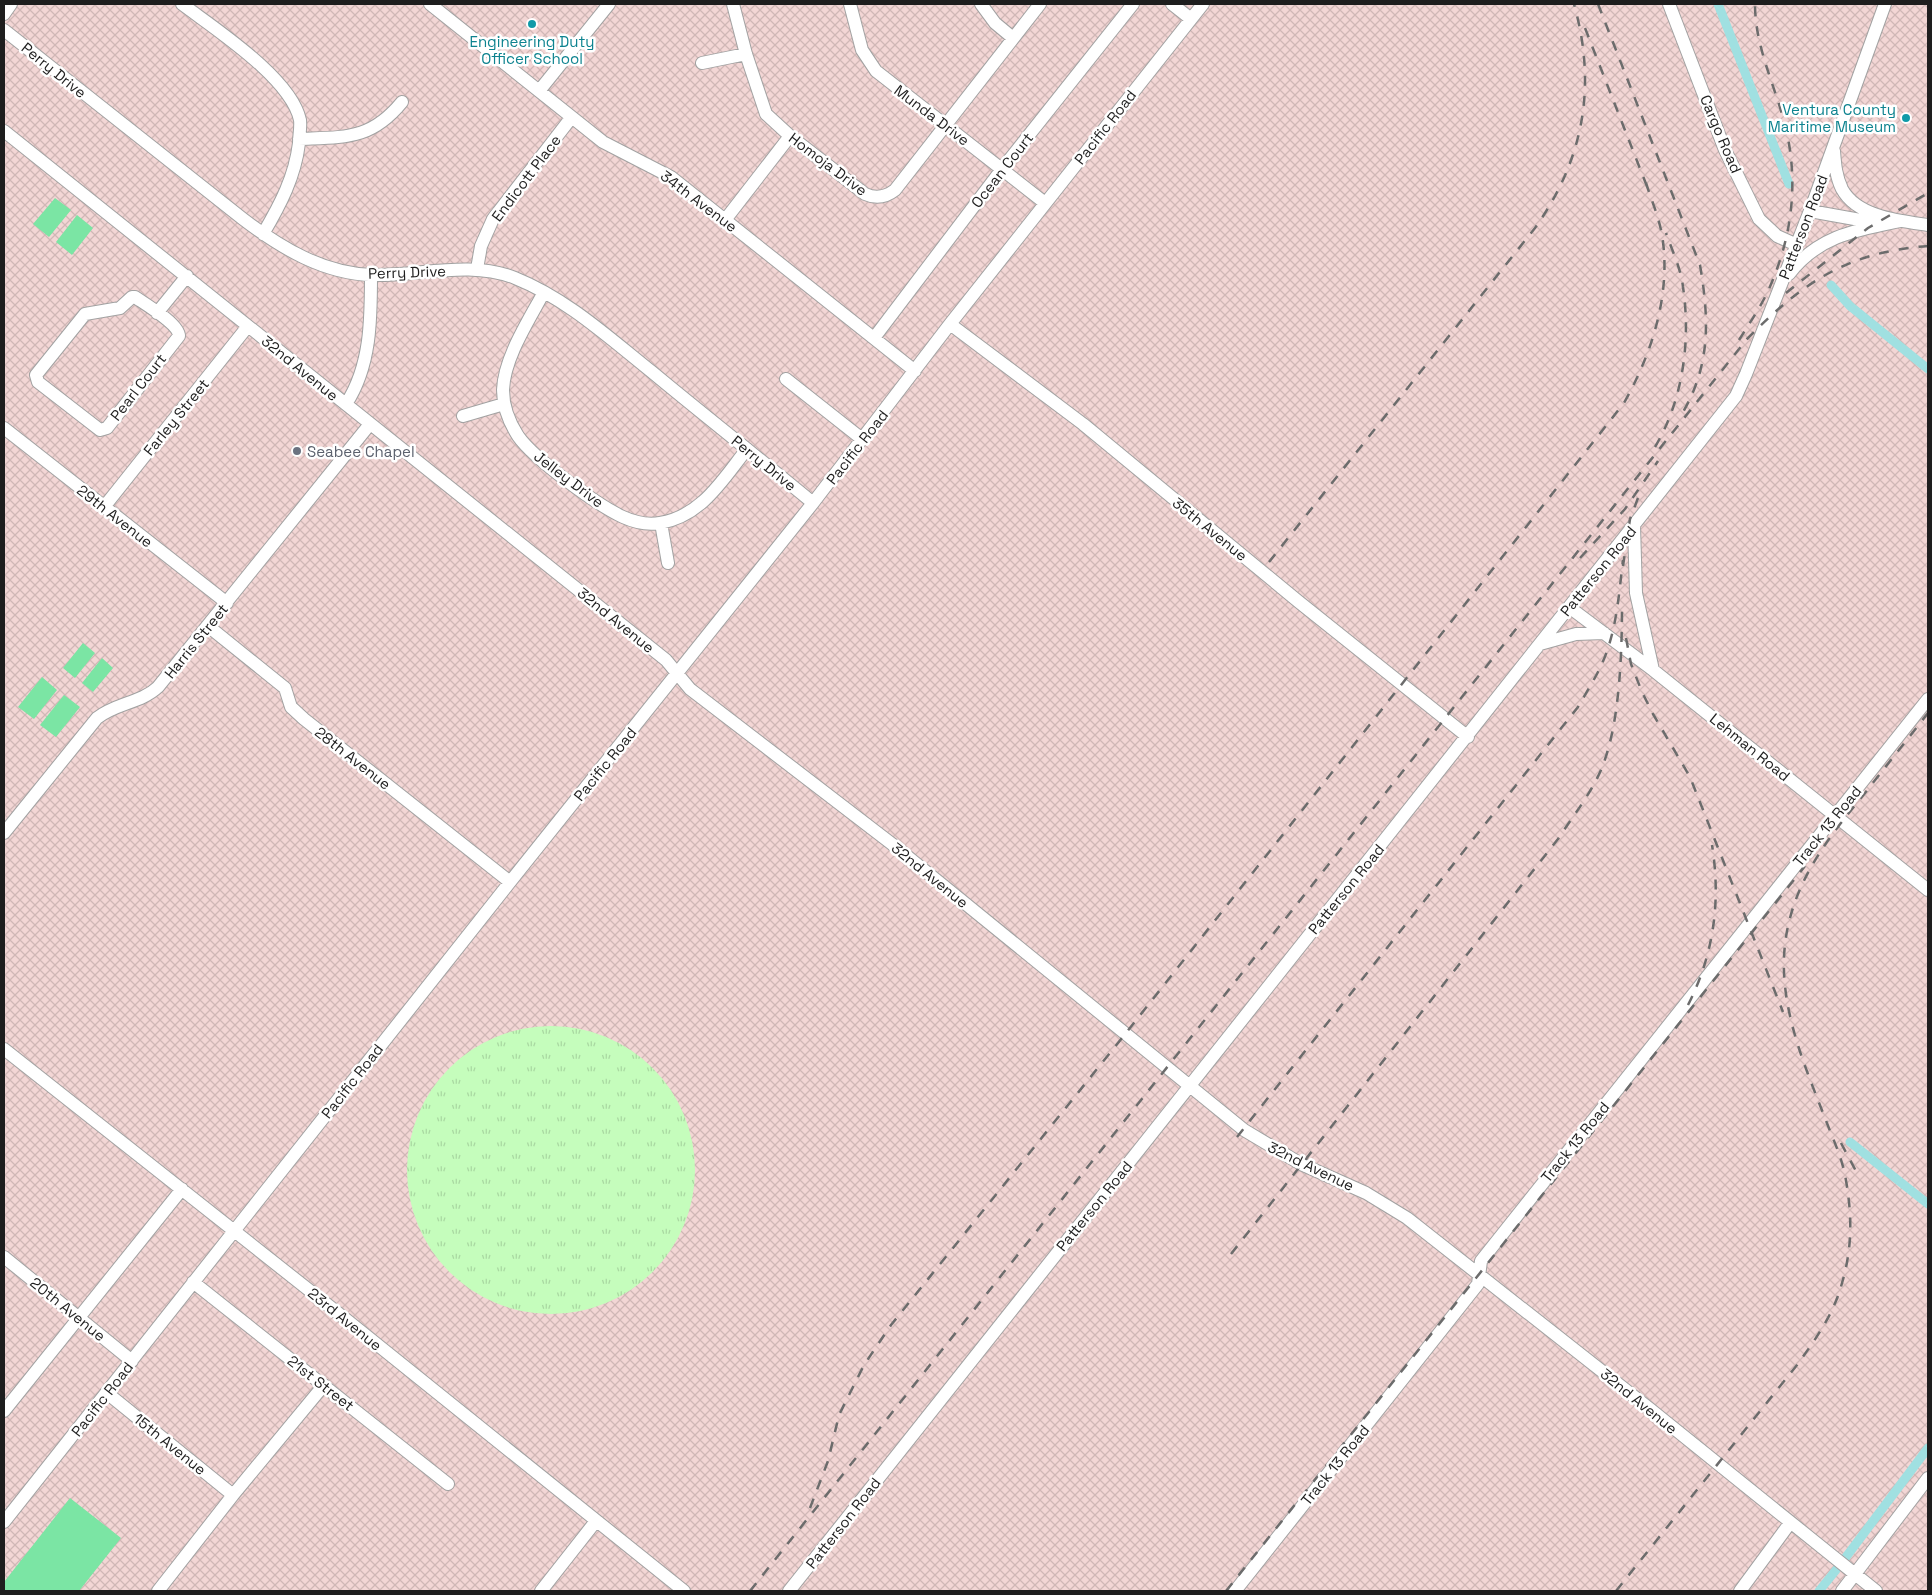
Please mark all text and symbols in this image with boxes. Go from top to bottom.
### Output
marker: Engineering Duty Officer School [526,18,538,30]
place label: Engineering Duty Officer School [469,32,595,68]
street label: Perry Drive [18,38,90,102]
street label: Munda Drive [891,81,974,150]
street label: Pacific Road [1070,86,1140,168]
street label: Cargo Road [1696,92,1746,176]
place label: Ventura County Maritime Museum [1768,100,1896,136]
marker: Ventura County Maritime Museum [1900,112,1912,124]
street label: Homoja Drive [785,128,871,200]
street label: Ocean Court [967,129,1037,211]
street label: Endicott Place [487,131,565,225]
street label: 34th Avenue [657,166,741,236]
street label: Patterson Road [1774,172,1832,282]
street label: Perry Drive [368,261,446,283]
street label: 32nd Avenue [258,331,342,405]
street label: Pearl Court [106,350,170,424]
street label: Farley Street [139,375,213,459]
street label: Pacific Road [822,406,892,488]
street label: Perry Drive [728,431,800,495]
place label: Seabee Chapel [307,442,415,461]
marker: Seabee Chapel [291,445,303,457]
street label: Jelley Drive [530,447,608,512]
street label: 29th Avenue [73,481,157,552]
street label: 35th Avenue [1169,493,1251,565]
street label: Patterson Road [1556,522,1640,620]
street label: 32nd Avenue [574,583,658,657]
street label: Harris Street [160,600,232,682]
street label: Lehman Road [1706,709,1794,785]
street label: 28th Avenue [311,722,395,794]
street label: Pacific Road [569,723,641,805]
street label: Track 13 Road [1789,782,1865,870]
street label: 32nd Avenue [888,838,972,912]
street label: Patterson Road [1304,840,1388,938]
street label: Pacific Road [317,1040,387,1122]
street label: Track 13 Road [1537,1098,1613,1186]
street label: 32nd Avenue [1265,1137,1357,1195]
street label: Patterson Road [1052,1157,1136,1255]
street label: 20th Avenue [27,1273,110,1345]
street label: 23rd Avenue [304,1283,386,1355]
street label: 21st Street [284,1351,358,1415]
street label: Pacific Road [67,1358,137,1440]
street label: 32nd Avenue [1597,1364,1681,1438]
street label: 15th Avenue [130,1409,210,1479]
street label: Track 13 Road [1297,1421,1373,1509]
street label: Patterson Road [801,1474,885,1572]

